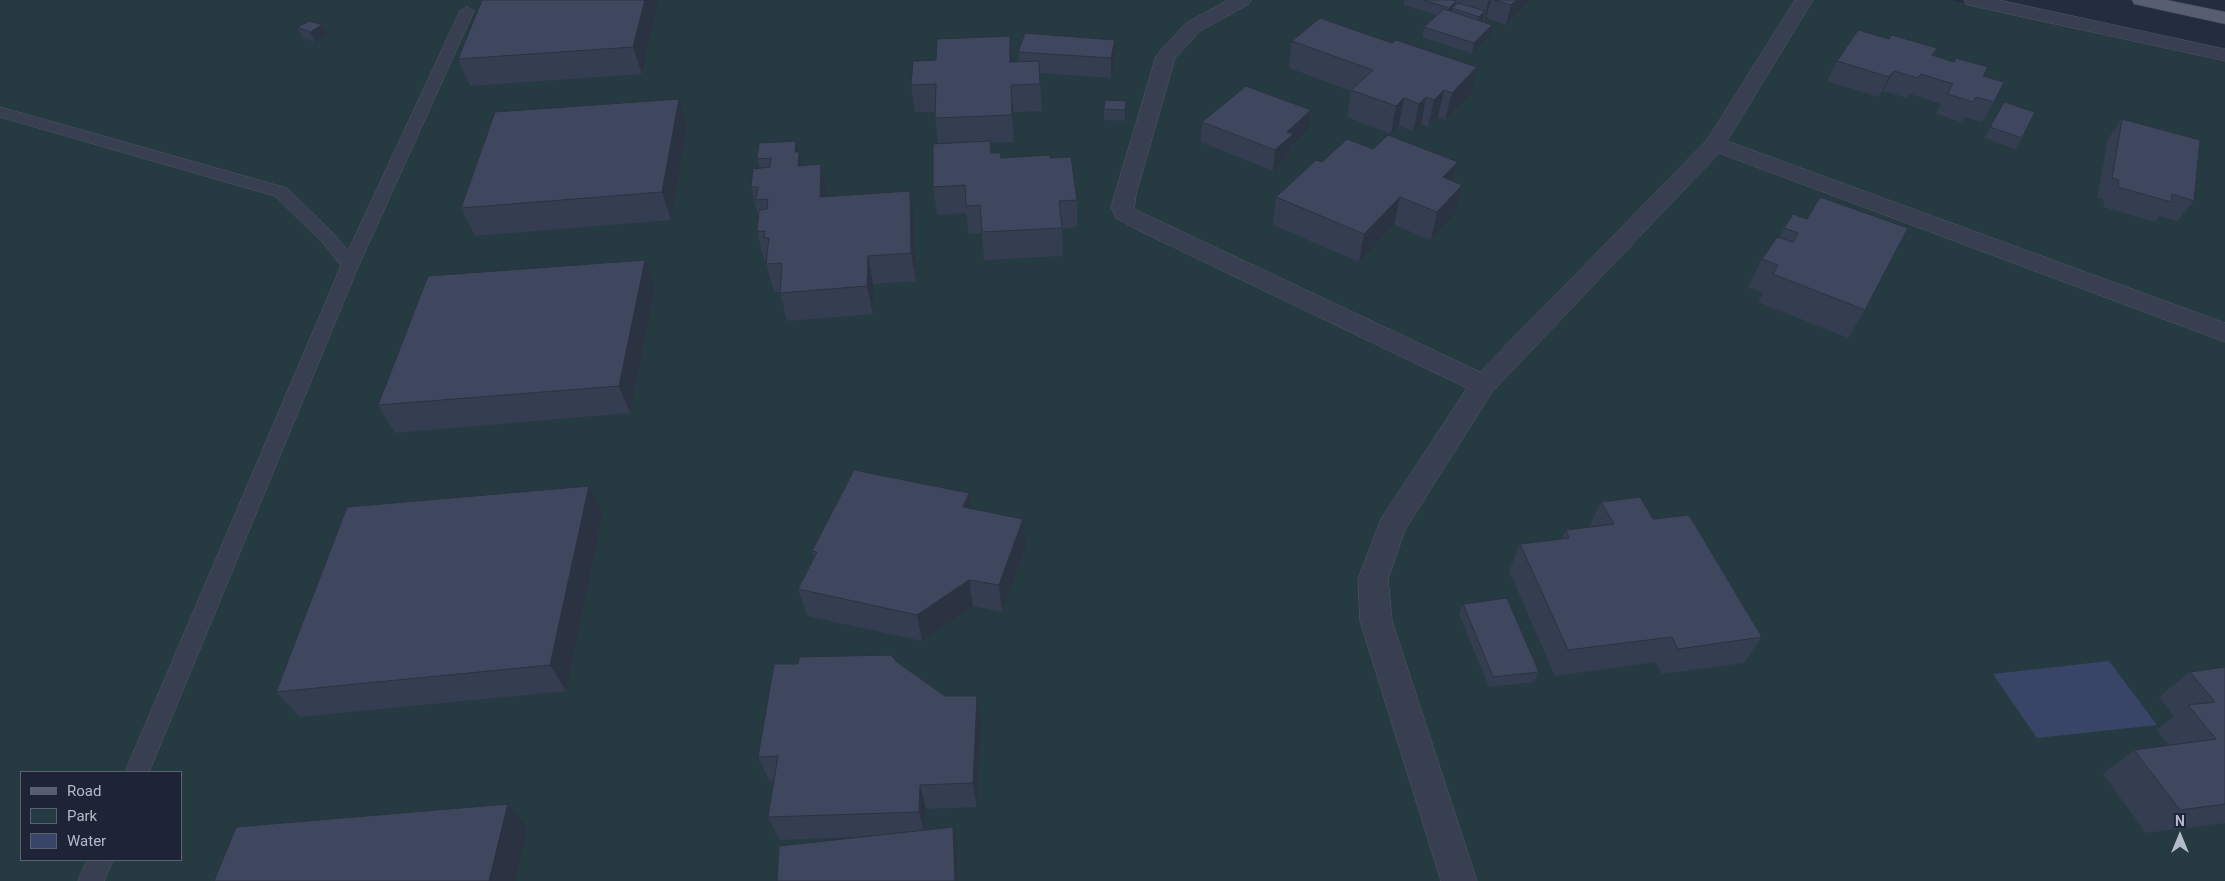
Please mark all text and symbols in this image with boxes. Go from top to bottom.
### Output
legend [20,771,182,861]
text: Road [67,782,101,800]
text: Park [67,807,97,825]
north arrow [2155,811,2205,861]
text: N [2175,813,2185,829]
text: Water [67,832,106,850]

